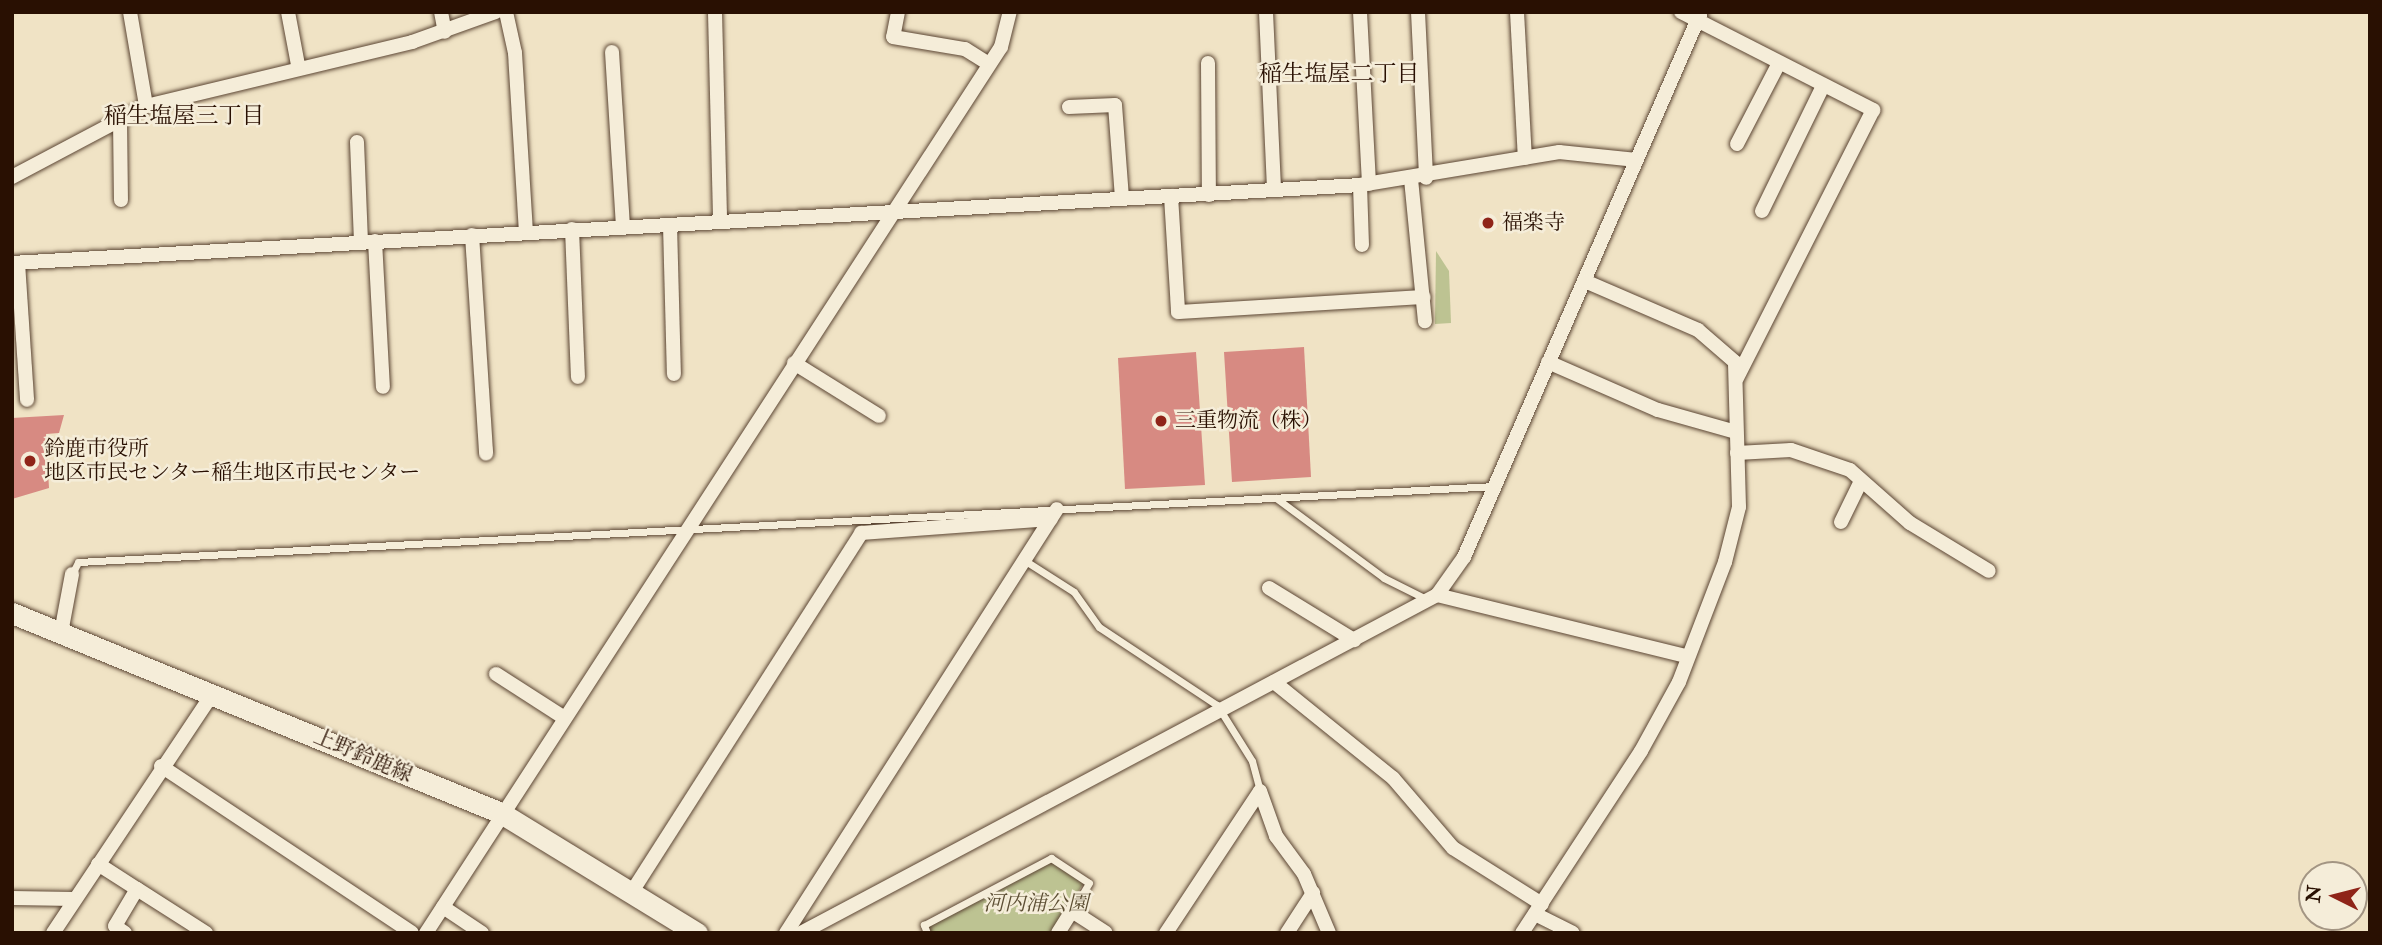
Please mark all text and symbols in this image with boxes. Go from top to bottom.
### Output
district label: 稲生塩屋二丁目 [1259,60,1419,88]
district label: 稲生塩屋三丁目 [104,102,264,130]
place label: 福楽寺 [1502,210,1565,236]
marker: 福楽寺 [1480,215,1496,231]
place label: 三重物流（株） [1175,408,1322,434]
marker: 三重物流（株） [1153,413,1169,429]
place label: 鈴鹿市役所 地区市民センター稲生地区市民センター [44,436,422,486]
marker: 鈴鹿市役所 地区市民センター稲生地区市民センター [22,453,38,469]
street label: 上野鈴鹿線 [310,724,416,788]
north arrow [2298,861,2368,931]
text: N [2301,884,2327,904]
park label: 河内浦公園 [984,891,1088,917]

